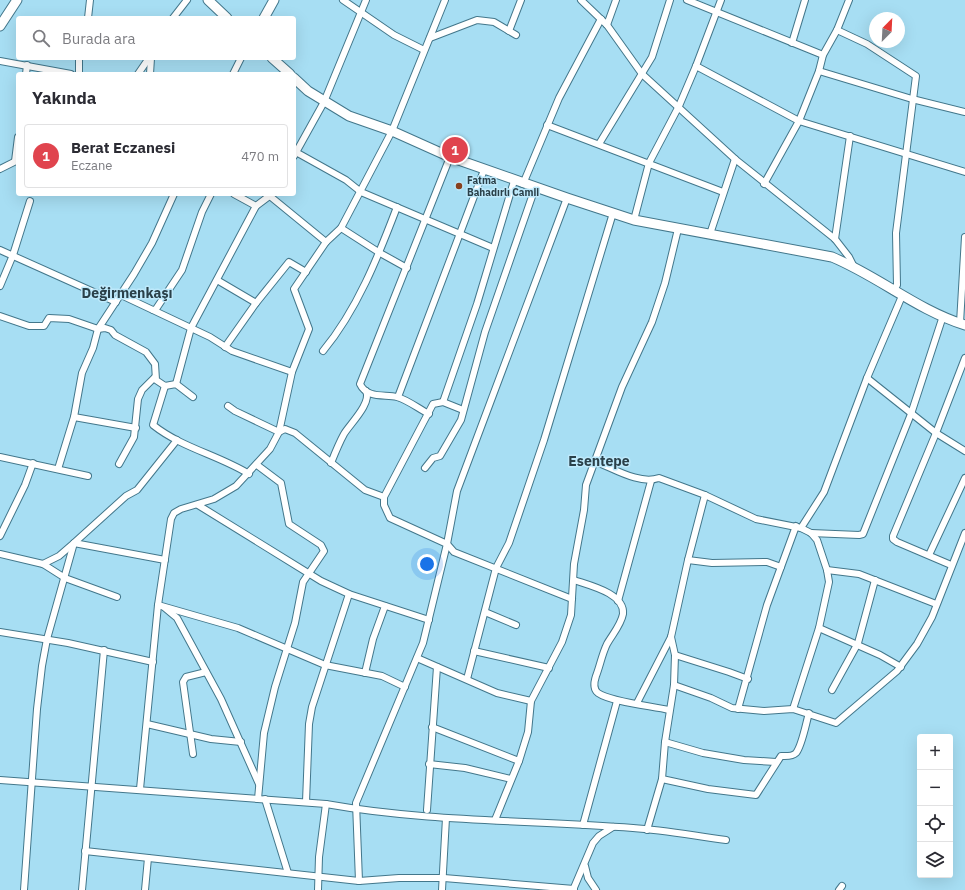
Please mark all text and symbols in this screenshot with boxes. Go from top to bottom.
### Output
north arrow [869,12,905,48]
search box [16,16,296,60]
icon: search [30,27,52,49]
text: Burada ara [62,29,136,48]
text: Yakında [32,87,96,109]
pin: 1 [442,135,468,165]
text: Berat Eczanesi [71,138,175,157]
text: 1 [42,148,50,165]
text: 470 m [241,148,279,165]
text: Eczane [71,157,112,174]
place label: Fatma Bahadırlı Camii [467,174,539,199]
marker: Fatma Bahadırlı Camii [454,181,464,191]
district label: Değirmenkaşı [82,284,173,302]
district label: Esentepe [568,452,630,470]
your location [417,554,437,574]
map controls [917,734,953,878]
button: + [917,734,953,770]
button: − [917,770,953,806]
button: locate [917,806,953,842]
button: layers [917,842,953,878]

